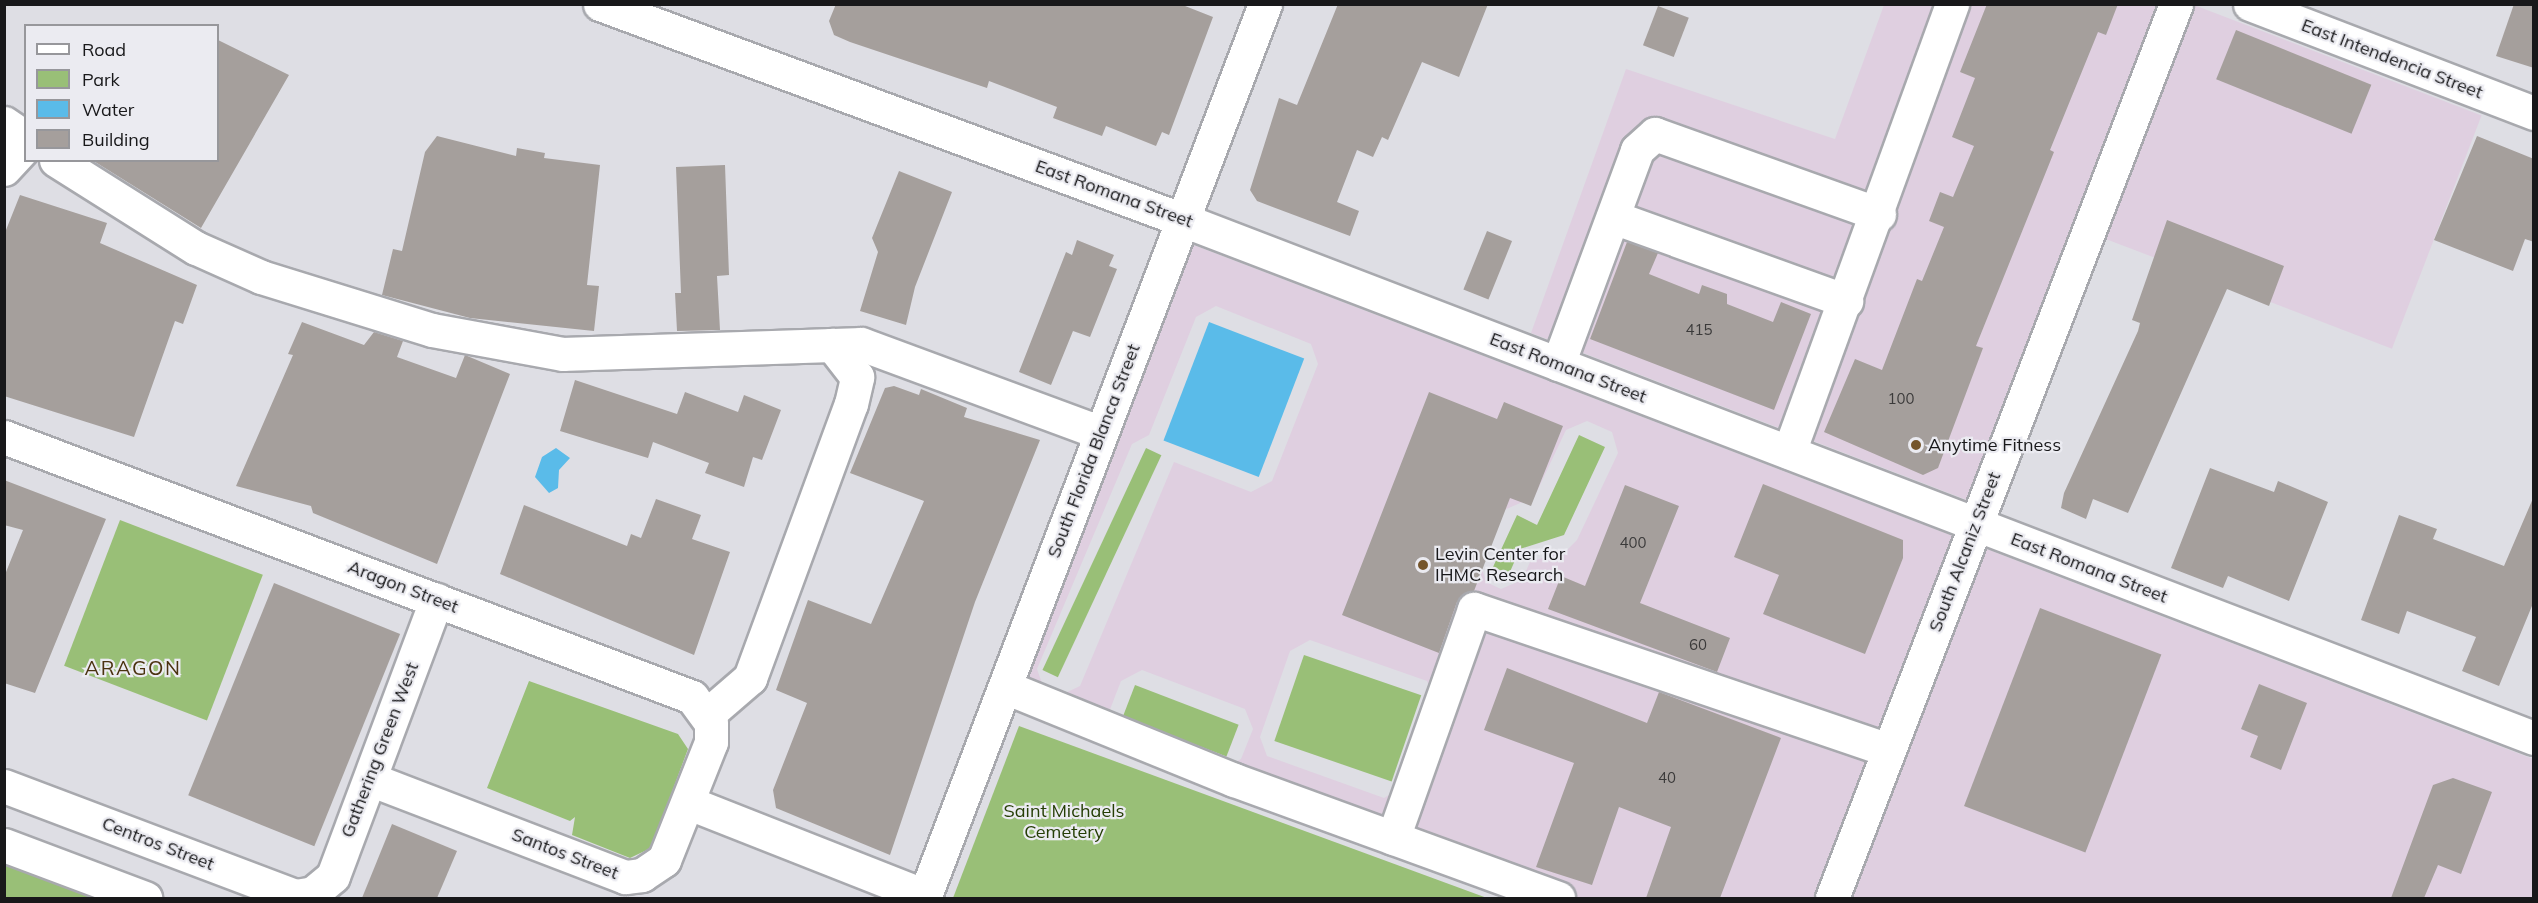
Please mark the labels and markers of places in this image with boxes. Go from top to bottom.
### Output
place label: Anytime Fitness [1928,434,2061,456]
marker: Anytime Fitness [1909,438,1923,452]
place label: Levin Center for IHMC Research [1435,544,1565,586]
marker: Levin Center for IHMC Research [1416,558,1430,572]

